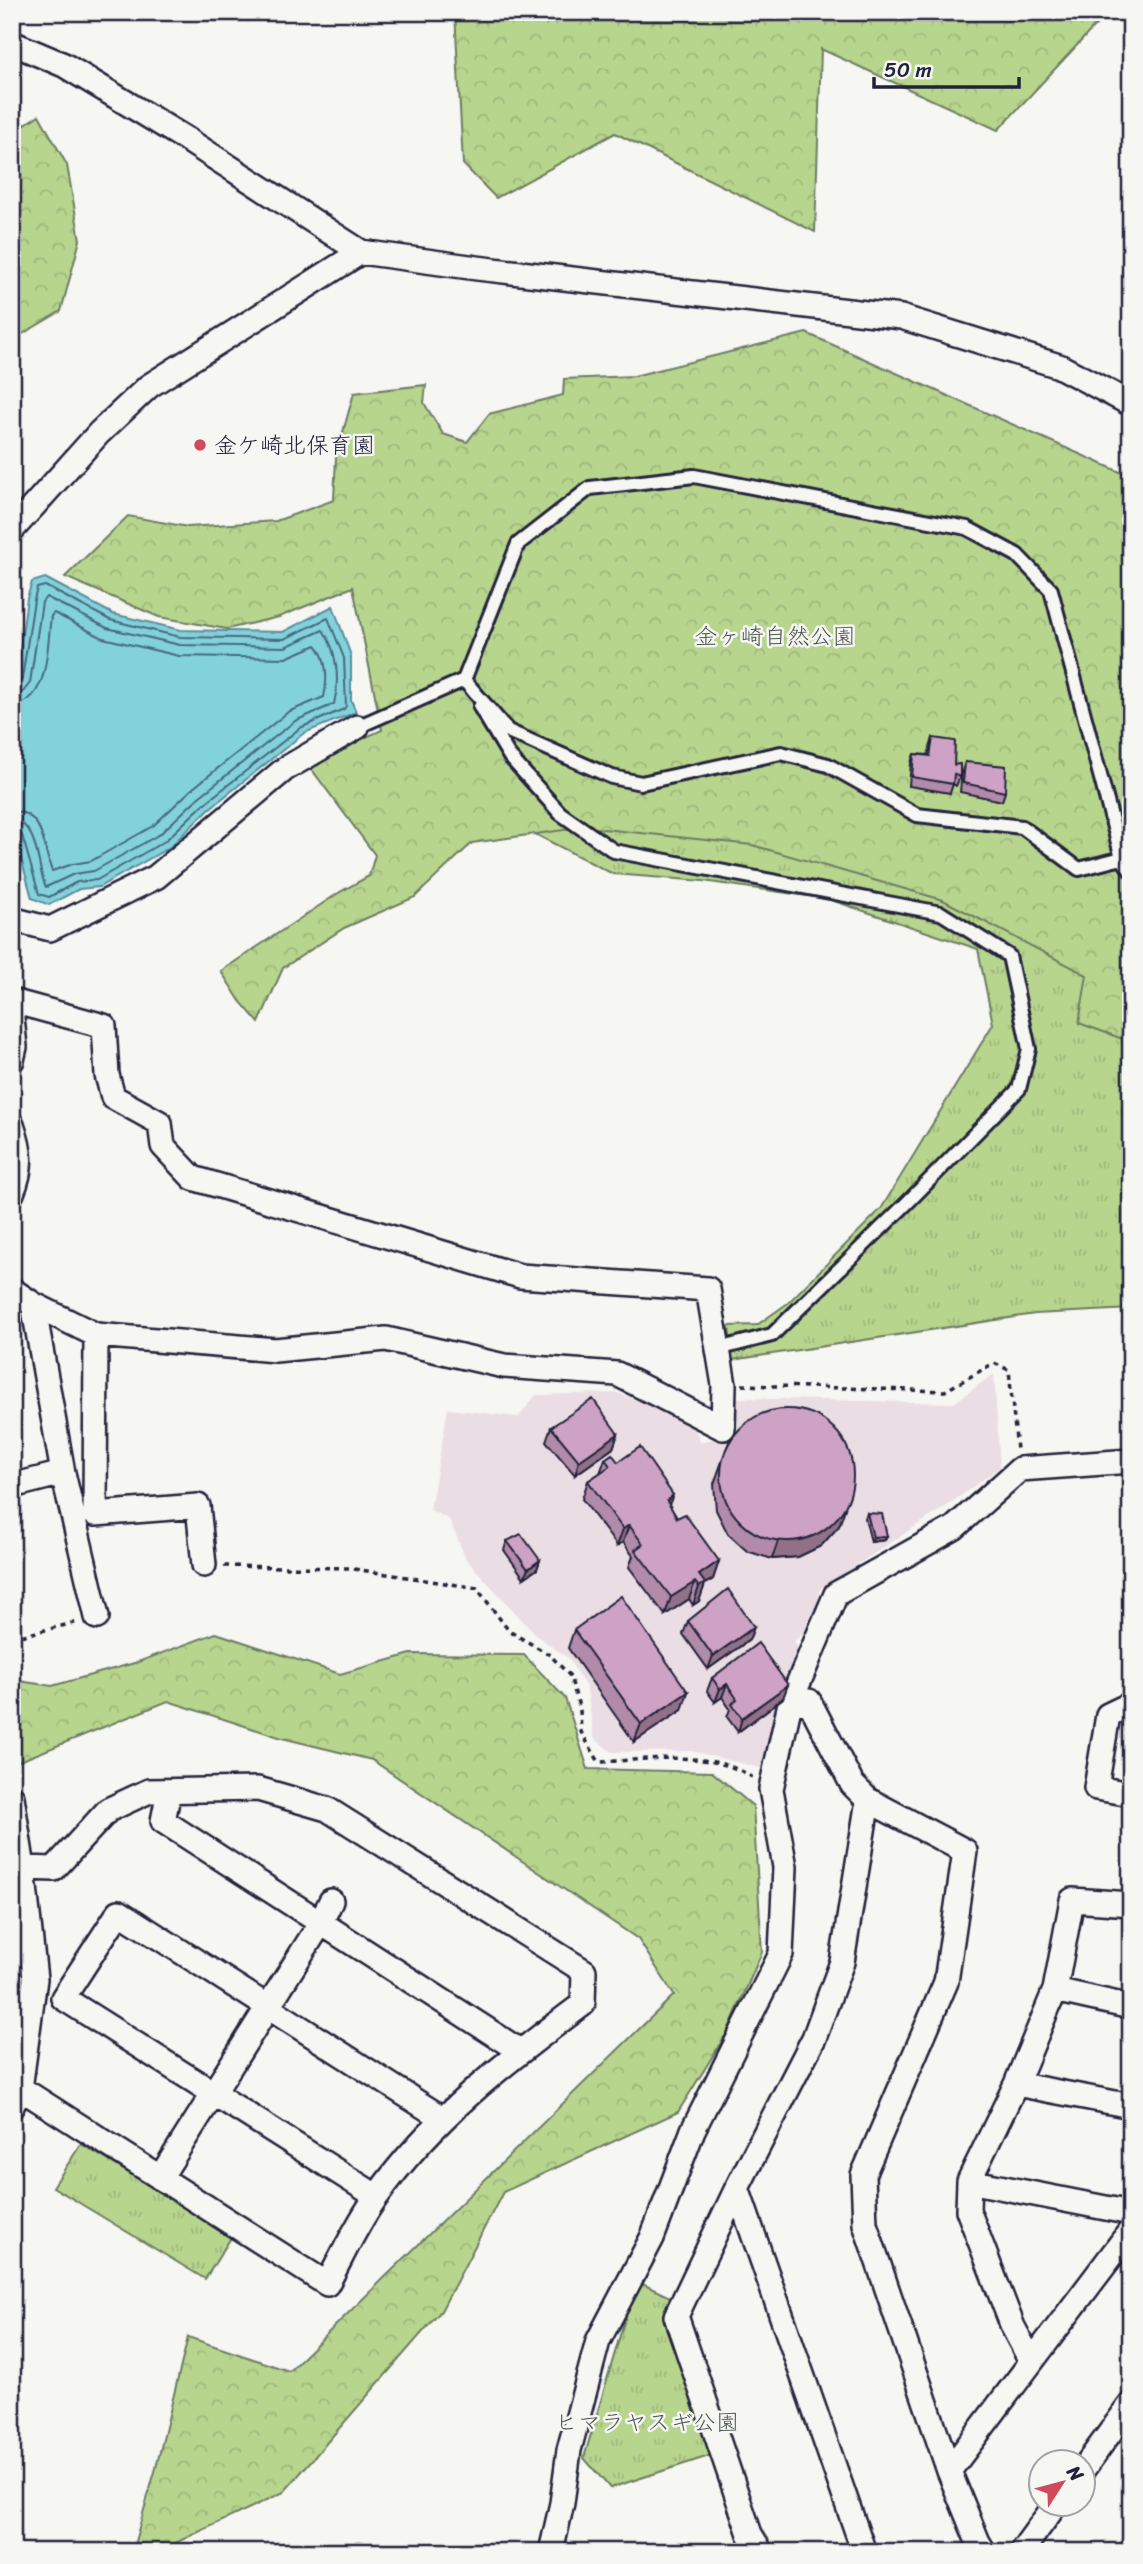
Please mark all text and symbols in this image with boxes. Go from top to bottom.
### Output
scale bar [874,46,1019,90]
text: 50 m [884,51,932,89]
place label: 金ケ崎北保育園 [214,425,375,466]
marker: 金ケ崎北保育園 [192,437,208,453]
park label: 金ヶ崎自然公園 [695,616,856,657]
park label: ヒマラヤスギ公園 [555,2402,739,2443]
north arrow [1028,2448,1098,2518]
text: N [1058,2457,1093,2489]

